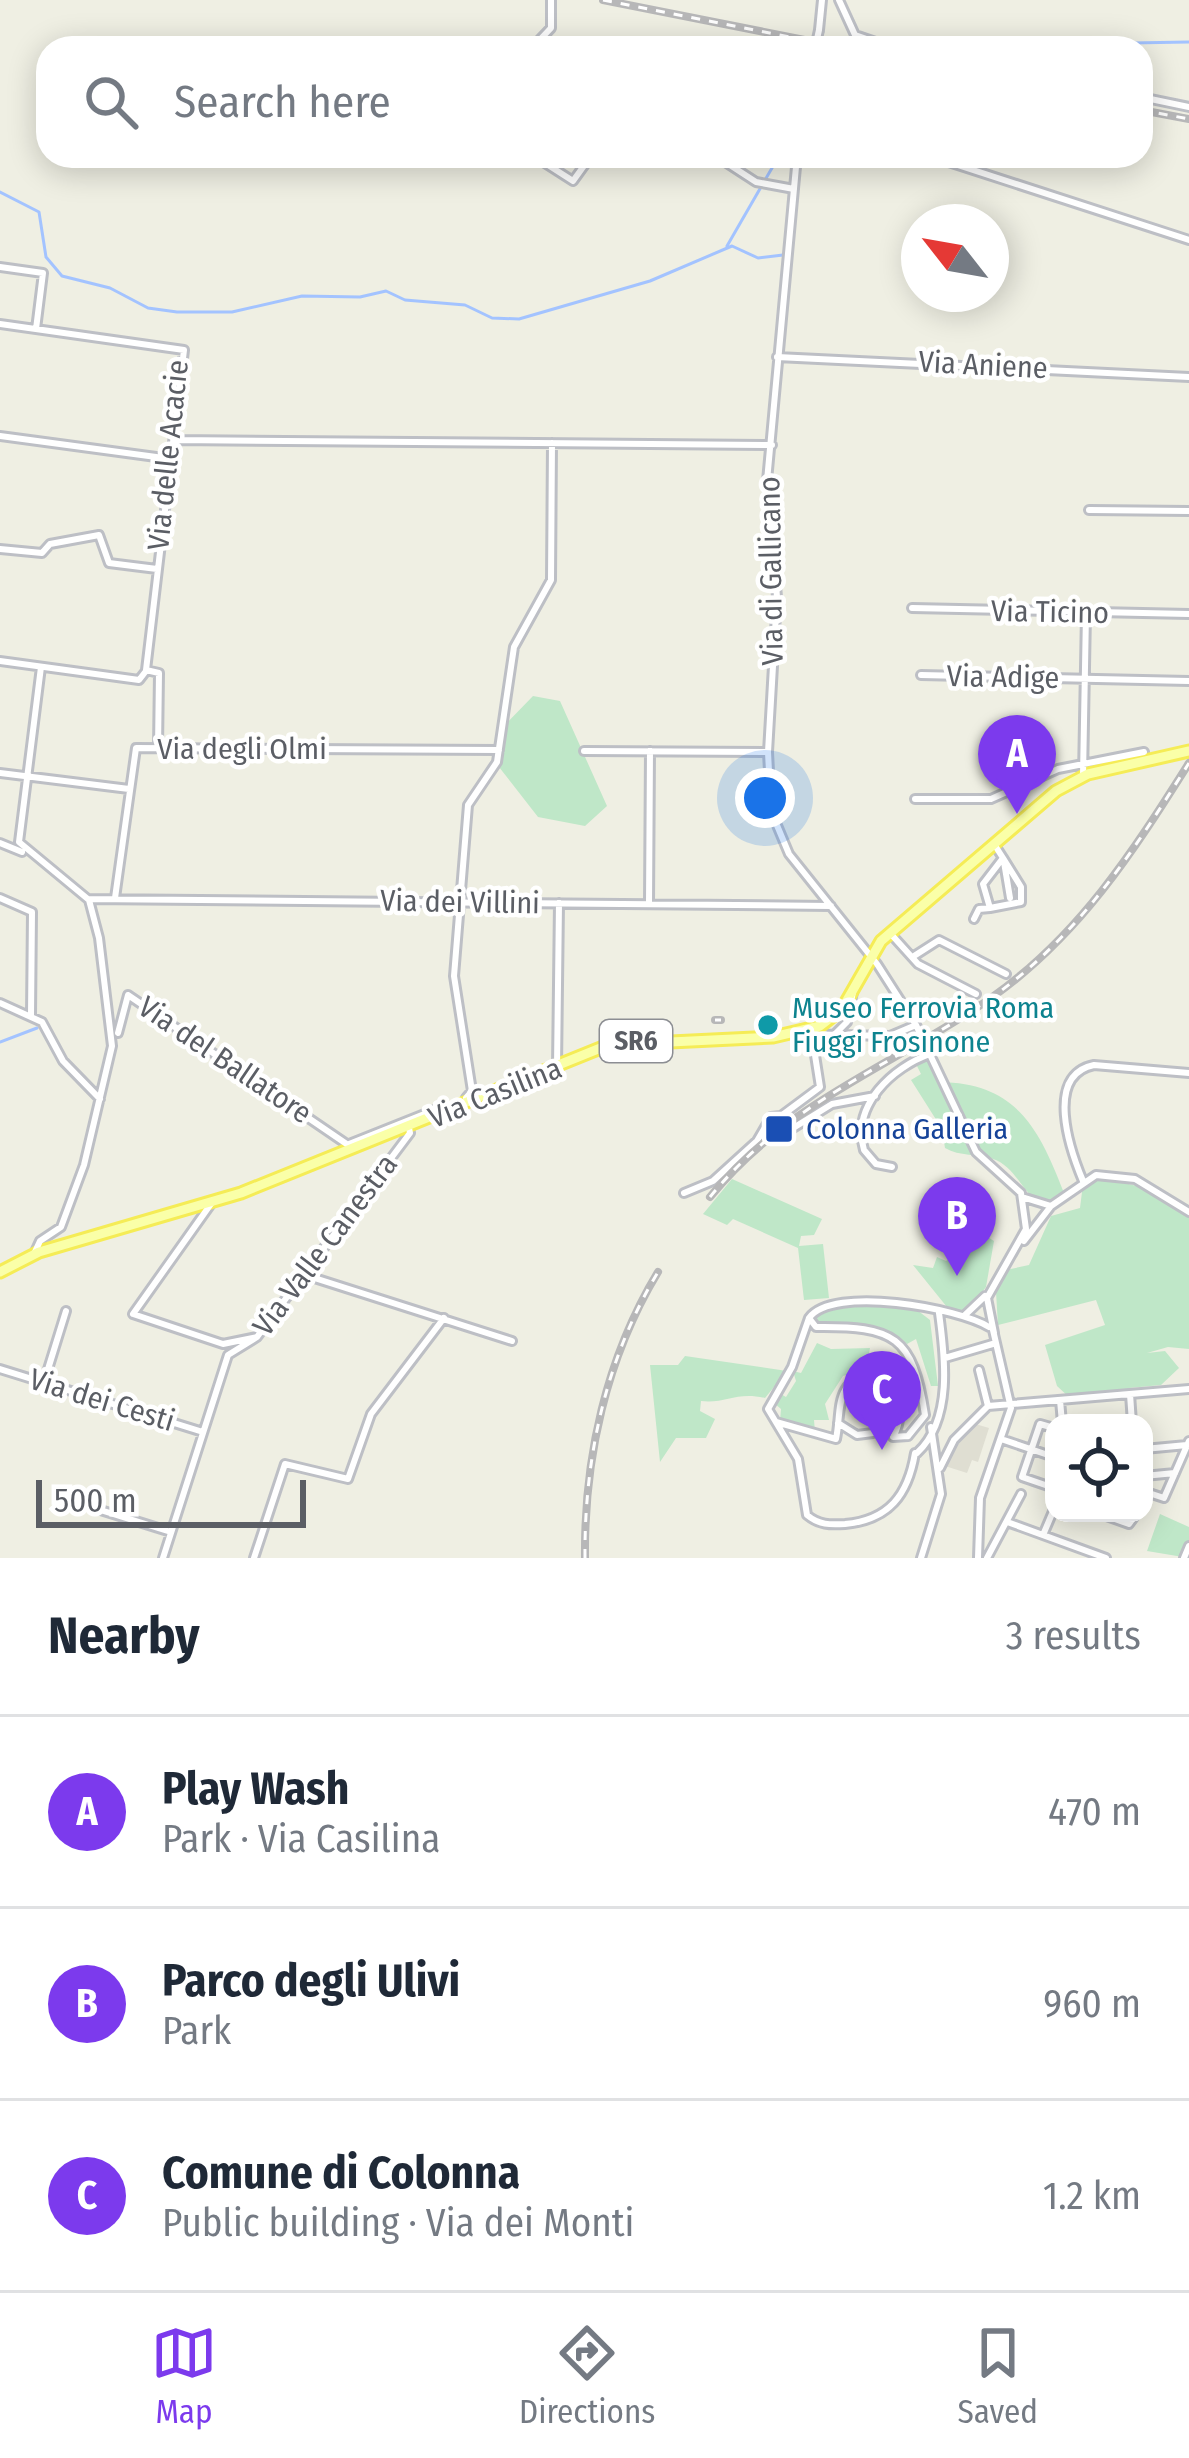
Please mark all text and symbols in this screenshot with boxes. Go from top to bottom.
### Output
search box [36,36,1153,168]
icon: search [78,69,144,135]
text: Search here [174,75,391,129]
north arrow [901,204,1009,312]
street label: Via Aniene [918,344,1048,386]
street label: Via delle Acacie [140,358,196,552]
street label: Via di Gallicano [751,476,791,666]
street label: Via Ticino [991,593,1109,631]
street label: Via Adige [946,658,1060,696]
pin: A [978,715,1056,814]
street label: Via degli Olmi [157,731,327,767]
your location [735,768,795,828]
street label: Via dei Villini [380,883,540,921]
street label: Via del Ballatore [132,989,318,1131]
place label: Museo Ferrovia Roma Fiuggi Frosinone [792,990,1054,1060]
marker: Museo Ferrovia Roma Fiuggi Frosinone [755,1012,781,1038]
road number: SR6 [600,1020,672,1062]
street label: Via Casilina [423,1050,567,1136]
place label: Colonna Galleria [806,1111,1008,1147]
marker: Colonna Galleria [763,1113,795,1145]
street label: Via Valle Canestra [245,1147,405,1343]
pin: B [918,1177,996,1276]
pin: C [843,1351,921,1450]
street label: Via dei Cesti [25,1361,179,1439]
map controls [1045,1414,1153,1522]
button: locate [1045,1414,1153,1522]
scale bar [36,1474,306,1527]
text: 500 m [54,1481,137,1521]
text: Nearby [48,1605,200,1667]
text: 3 results [1006,1613,1141,1659]
text: Play Wash [162,1762,349,1816]
text: A [76,1789,98,1835]
text: 470 m [1048,1789,1141,1835]
text: Park · Via Casilina [162,1816,440,1862]
text: Parco degli Ulivi [162,1954,460,2008]
text: B [76,1981,98,2027]
text: 960 m [1043,1981,1141,2027]
text: Park [162,2008,231,2054]
text: Comune di Colonna [162,2146,520,2200]
text: C [77,2173,97,2219]
text: 1.2 km [1043,2173,1141,2219]
text: Public building · Via dei Monti [162,2200,634,2246]
tab: Map [151,2320,217,2432]
tab: Directions [519,2320,655,2432]
tab: Saved [957,2320,1038,2432]

